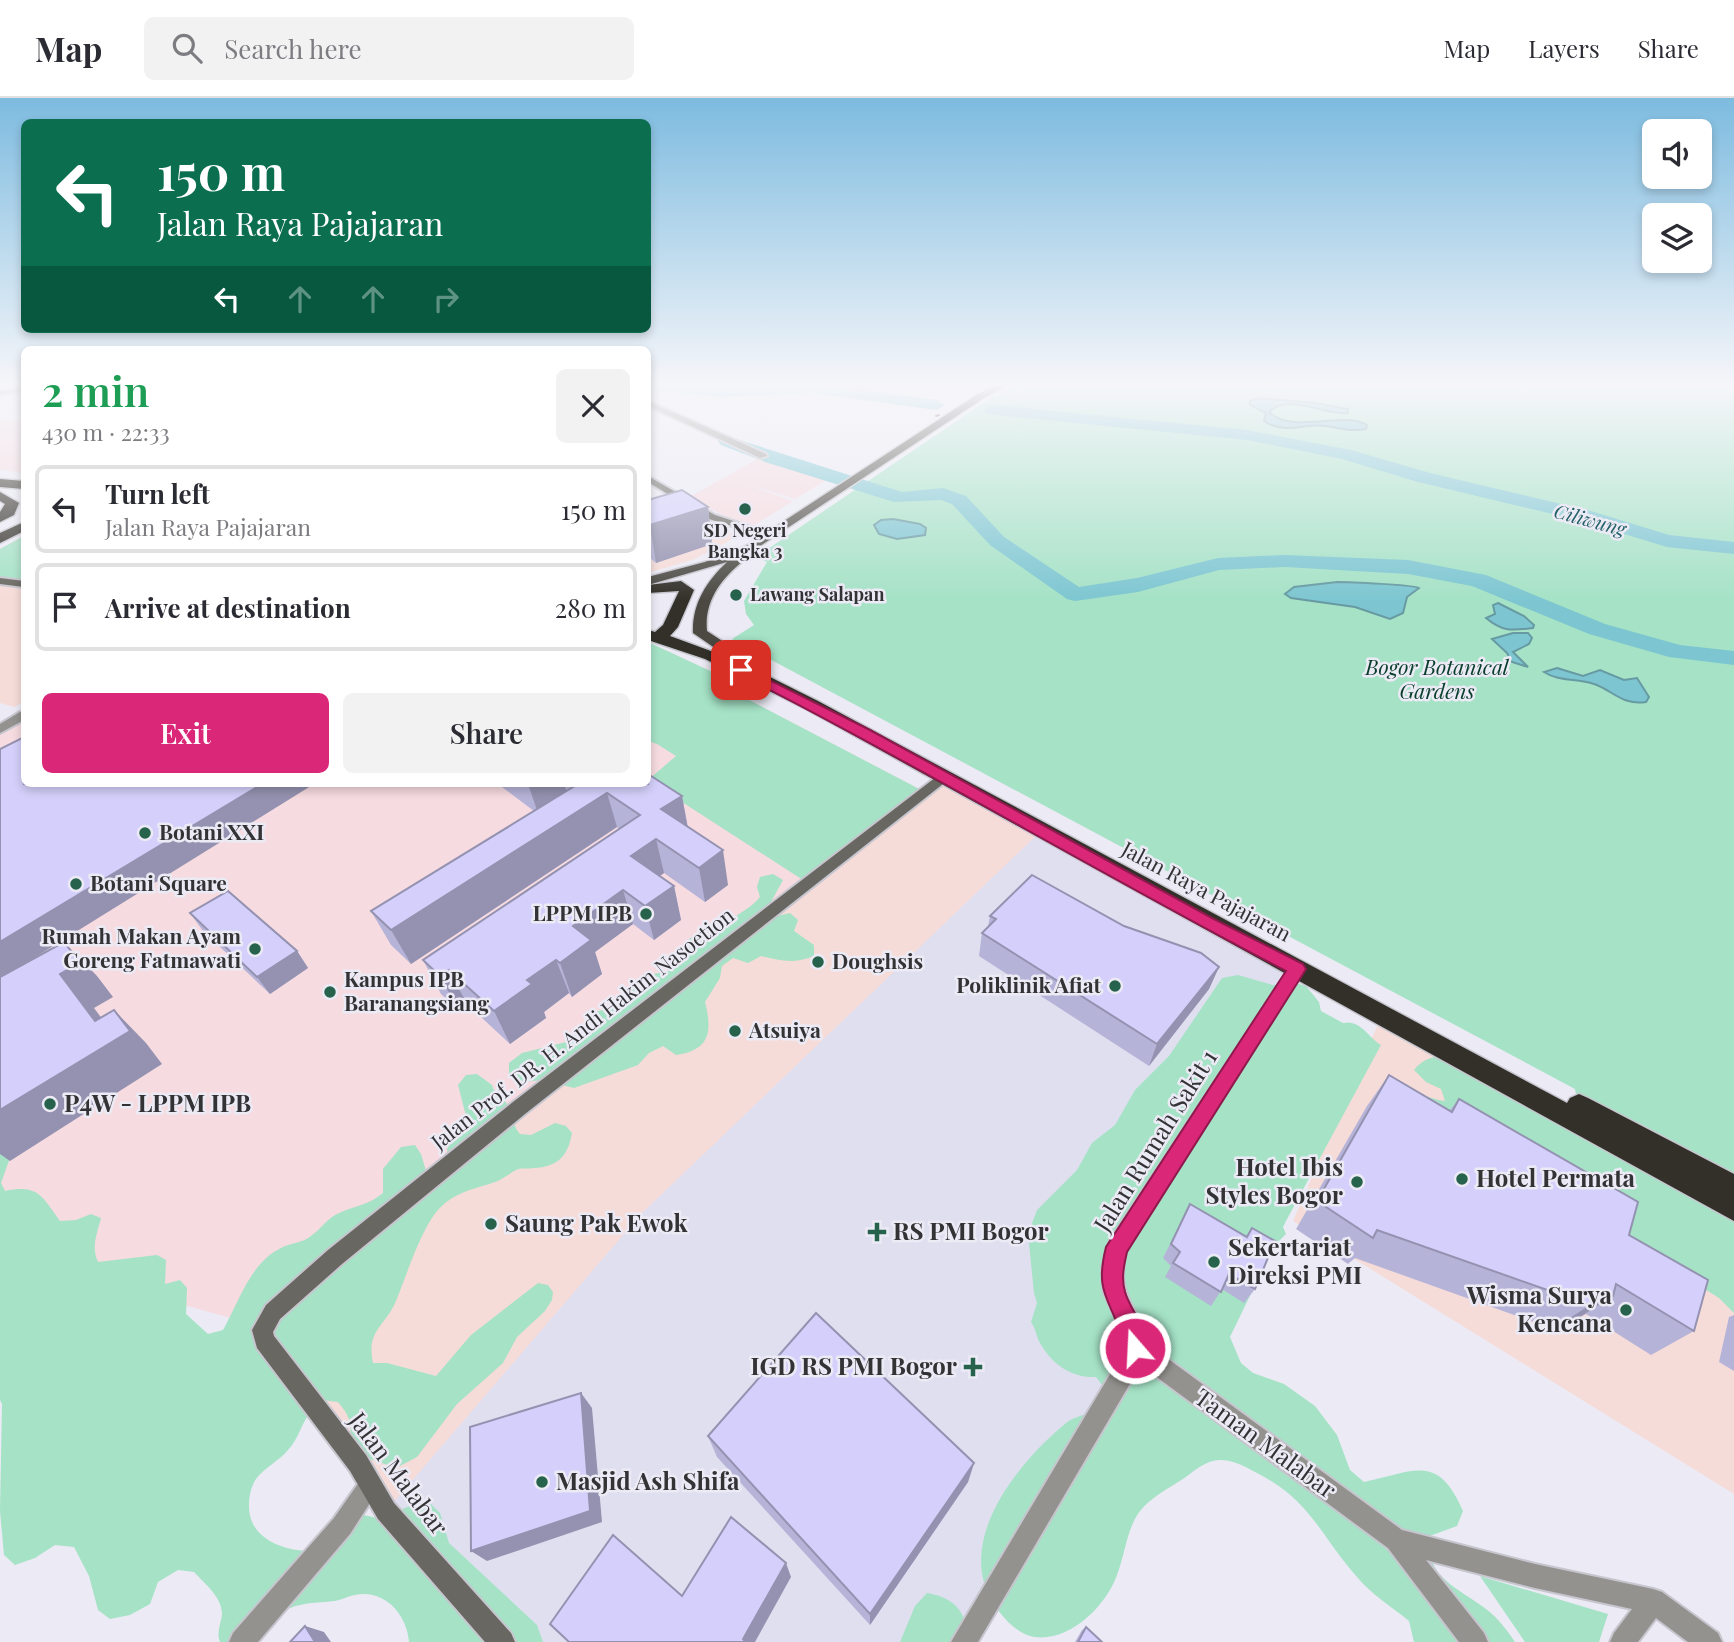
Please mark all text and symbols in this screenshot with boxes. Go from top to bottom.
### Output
search box [144,17,634,80]
text: Map [35,26,102,70]
icon: search [168,29,206,67]
text: Search here [224,31,362,66]
text: Map [1444,32,1490,64]
text: Layers [1528,32,1600,64]
text: Share [1638,32,1699,64]
map controls [1642,119,1712,273]
button: sound [1642,119,1712,189]
text: 150 m [157,138,285,203]
icon: left [42,147,133,238]
text: Jalan Raya Pajajaran [157,201,443,244]
button: layers [1642,203,1712,273]
icon: left [208,280,246,318]
icon: ahead [281,280,319,318]
icon: ahead [354,280,392,318]
icon: right [427,280,465,318]
text: 2 min [42,362,149,418]
button: close [556,369,630,443]
text: 430 m · 22:33 [42,416,170,447]
text: Turn left [105,476,210,511]
icon: left [46,490,84,528]
text: 150 m [561,492,626,527]
water label: Ciliwung [1552,497,1630,541]
marker: SD Negeri Bangka 3 [737,501,753,517]
text: Jalan Raya Pajajaran [105,511,311,542]
place label: SD Negeri Bangka 3 [703,518,787,563]
place label: Lawang Salapan [750,582,884,606]
marker: Lawang Salapan [728,587,744,603]
icon: arrive [46,588,84,626]
text: Arrive at destination [105,590,351,625]
text: 280 m [555,590,626,625]
pin [711,640,771,700]
icon: arrive [722,651,760,689]
park label: Bogor Botanical Gardens [1364,652,1510,704]
button: Exit [42,693,329,773]
button: Share [343,693,630,773]
place label: Botani XXI [159,817,264,845]
marker: Botani XXI [137,825,153,841]
street label: Jalan Raya Pajajaran [1116,833,1297,947]
place label: Botani Square [90,868,227,896]
marker: Botani Square [68,876,84,892]
place label: LPPM IPB [533,898,632,926]
street label: Jalan Prof. DR. H. Andi Hakim Nasoetion [424,900,739,1155]
marker: LPPM IPB [638,906,654,922]
place label: Rumah Makan Ayam Goreng Fatmawati [41,921,241,973]
marker: Rumah Makan Ayam Goreng Fatmawati [247,941,263,957]
place label: Doughsis [832,946,923,974]
marker: Doughsis [810,954,826,970]
place label: Kampus IPB Baranangsiang [344,964,490,1016]
place label: Poliklinik Afiat [956,970,1102,998]
marker: Poliklinik Afiat [1107,978,1123,994]
marker: Kampus IPB Baranangsiang [322,984,338,1000]
place label: Atsuiya [748,1015,821,1043]
marker: Atsuiya [727,1023,743,1039]
street label: Jalan Rumah Sakit 1 [1085,1043,1223,1238]
place label: P4W - LPPM IPB [64,1086,251,1118]
marker: P4W - LPPM IPB [42,1096,58,1112]
place label: Hotel Ibis Styles Bogor [1205,1150,1344,1210]
place label: Hotel Permata [1476,1161,1636,1193]
marker: Hotel Permata [1454,1171,1470,1187]
marker: Hotel Ibis Styles Bogor [1349,1174,1365,1190]
place label: Saung Pak Ewok [505,1206,688,1238]
place label: RS PMI Bogor [893,1214,1049,1246]
marker: Saung Pak Ewok [483,1216,499,1232]
marker: RS PMI Bogor [867,1222,887,1242]
place label: Sekertariat Direksi PMI [1228,1230,1362,1290]
marker: Sekertariat Direksi PMI [1206,1254,1222,1270]
place label: Wisma Surya Kencana [1466,1278,1613,1338]
marker: Wisma Surya Kencana [1618,1302,1634,1318]
position arrow [1098,1311,1172,1385]
place label: IGD RS PMI Bogor [751,1349,958,1381]
marker: IGD RS PMI Bogor [963,1357,983,1377]
street label: Taman Malabar [1189,1380,1344,1505]
street label: Jalan Malabar [342,1404,457,1541]
place label: Masjid Ash Shifa [556,1464,740,1496]
marker: Masjid Ash Shifa [534,1474,550,1490]

